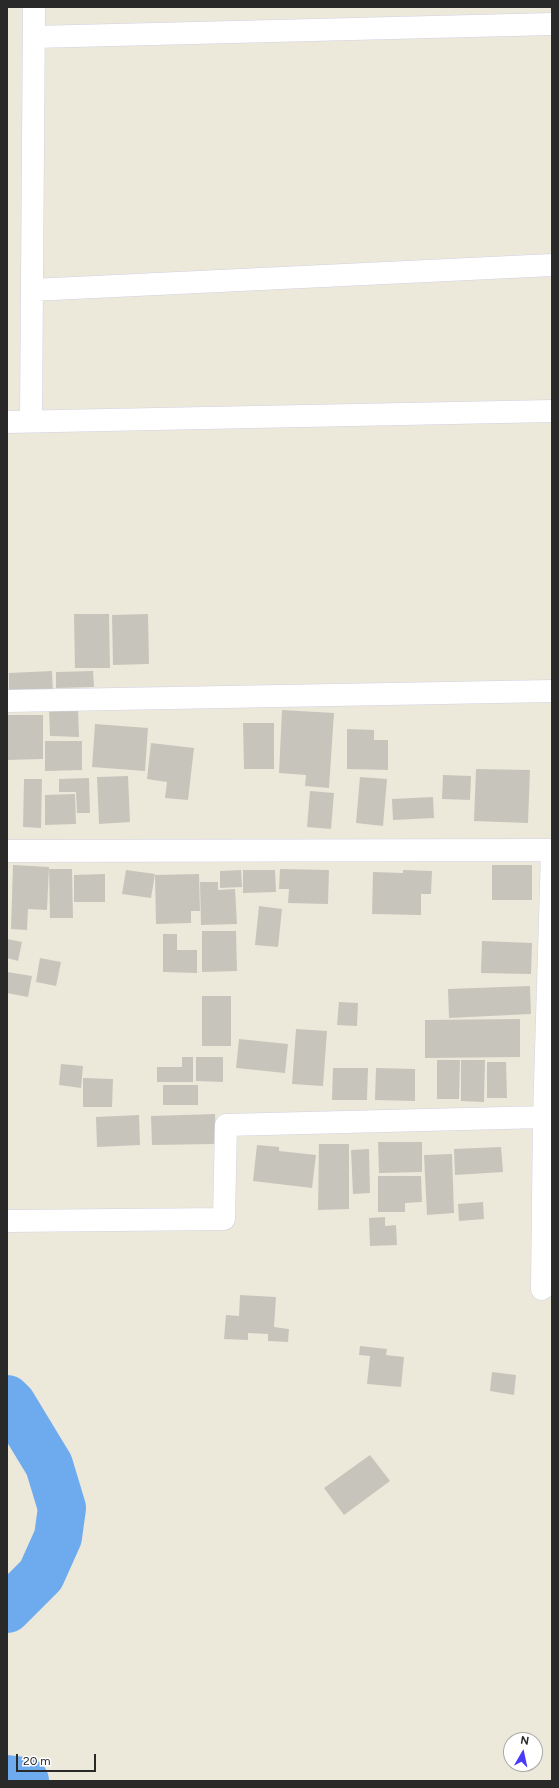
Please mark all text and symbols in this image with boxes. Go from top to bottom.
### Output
north arrow [503,1732,543,1772]
text: N [520,1734,530,1748]
scale bar [18,1746,98,1772]
text: 20 m [23,1754,51,1768]

